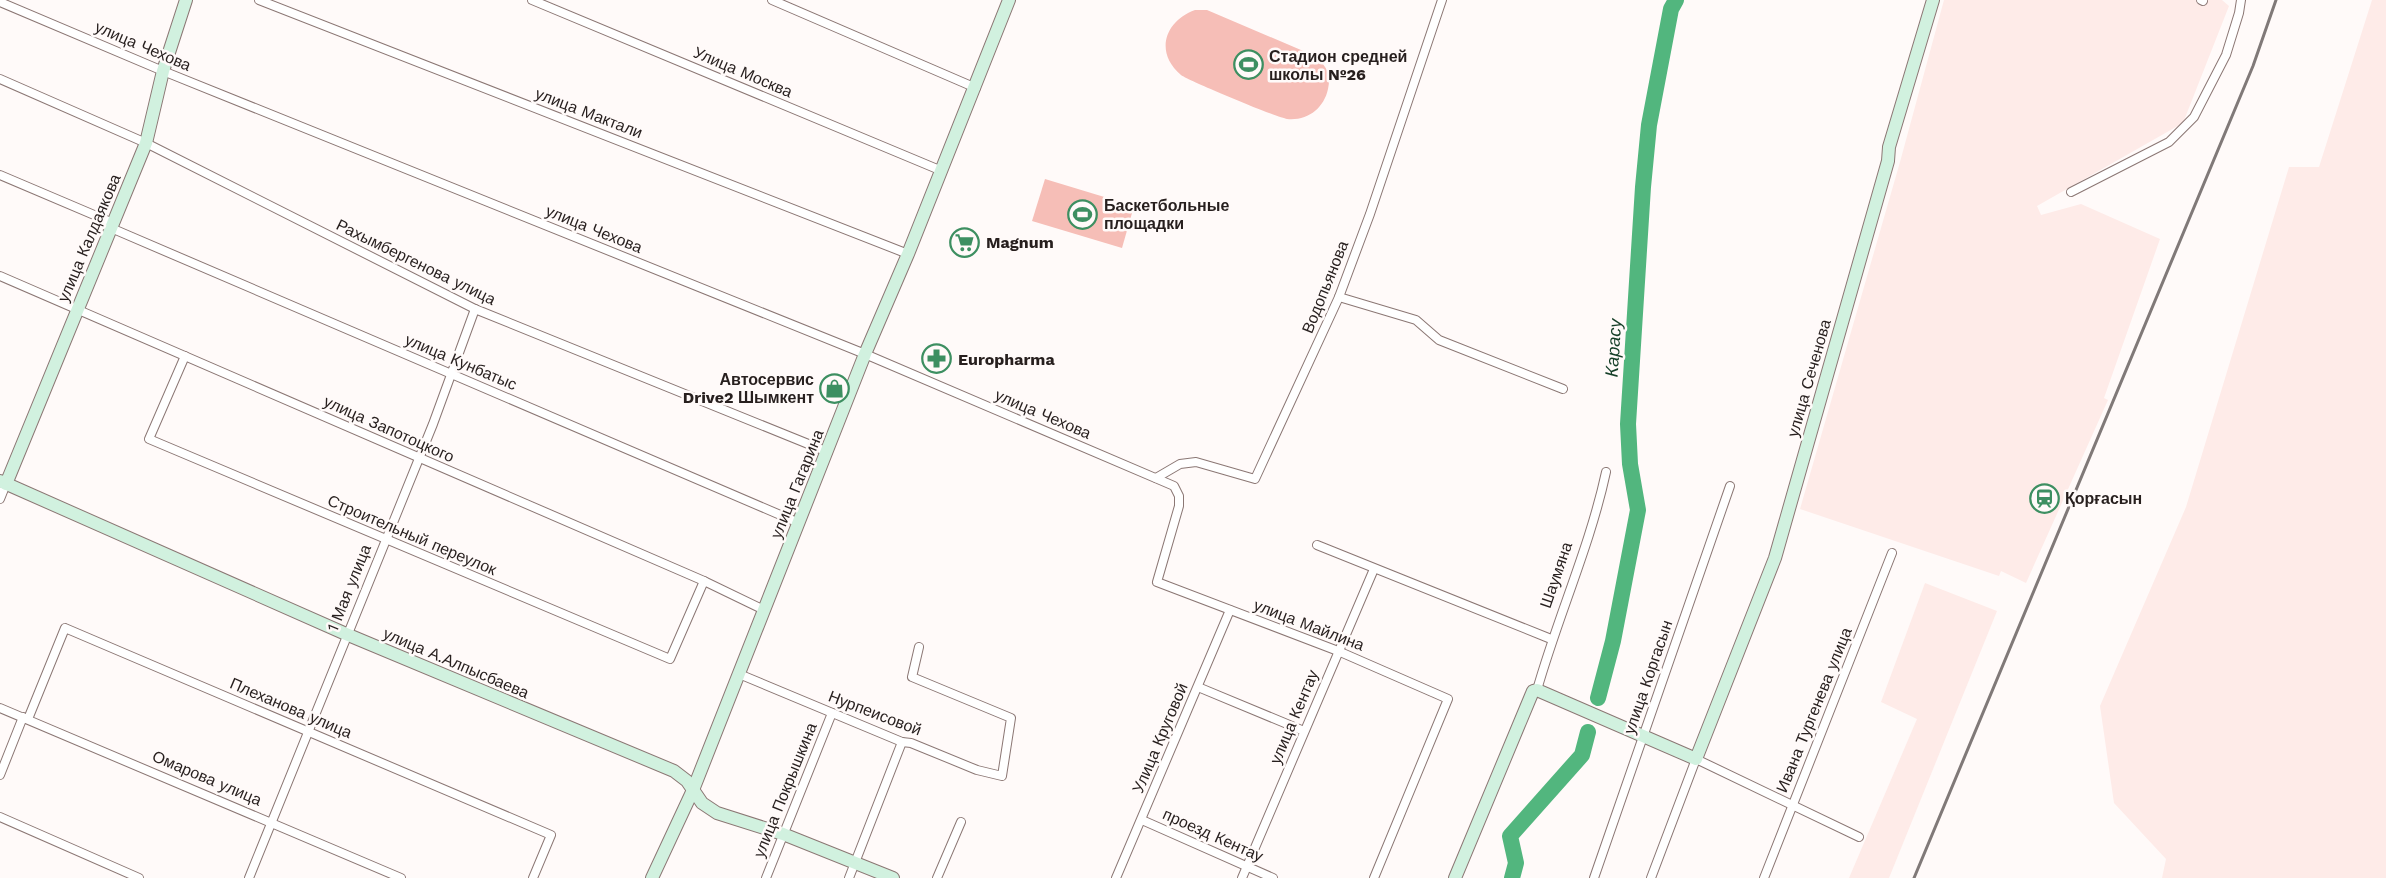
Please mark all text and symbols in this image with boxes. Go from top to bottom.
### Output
street label: улица Чехова [92,17,194,75]
street label: Улица Москва [691,43,795,101]
place label: Стадион средней школы №26 [1269,47,1407,84]
sports icon: Стадион средней школы №26 [1232,49,1264,81]
street label: улица Мактали [533,84,645,142]
street label: улица Калдаякова [53,171,125,305]
place label: Баскетбольные площадки [1104,196,1229,233]
sports icon: Баскетбольные площадки [1067,198,1099,230]
street label: улица Чехова [543,201,645,257]
street label: Рахымбергенова улица [333,215,499,309]
supermarket icon: Magnum [949,226,981,258]
place label: Magnum [986,233,1054,252]
street label: Водопьянова [1298,238,1352,336]
water label: Карасу [1600,317,1626,378]
street label: улица Сеченова [1783,317,1835,439]
street label: улица Кунбатыс [402,330,520,394]
pharmacy icon: Europharma [921,343,953,375]
place label: Europharma [958,350,1055,369]
place label: Автосервис Drive2 Шымкент [683,370,814,407]
shop icon: Автосервис Drive2 Шымкент [819,372,851,404]
street label: улица Чехова [992,385,1094,443]
street label: улица Запотоцкого [321,392,457,466]
street label: улица Гагарина [766,427,828,541]
station icon: Қорғасын [2028,482,2060,514]
place label: Қорғасын [2065,489,2142,508]
street label: Строительный переулок [325,491,500,580]
street label: Шаумяна [1536,539,1576,611]
street label: 1 Мая улица [323,542,375,634]
street label: улица Майлина [1251,595,1367,655]
street label: улица Коргасын [1620,618,1676,736]
street label: улица А.Алпысбаева [380,624,532,702]
street label: Ивана Тургенева улица [1772,625,1856,795]
street label: улица Кентау [1266,667,1322,767]
street label: Плеханова улица [227,674,355,742]
street label: Улица Круговой [1128,680,1192,796]
street label: Нурпеисовой [826,687,924,739]
street label: улица Покрышкина [749,720,821,860]
street label: Омарова улица [150,746,265,810]
street label: проезд Кентау [1160,804,1266,866]

